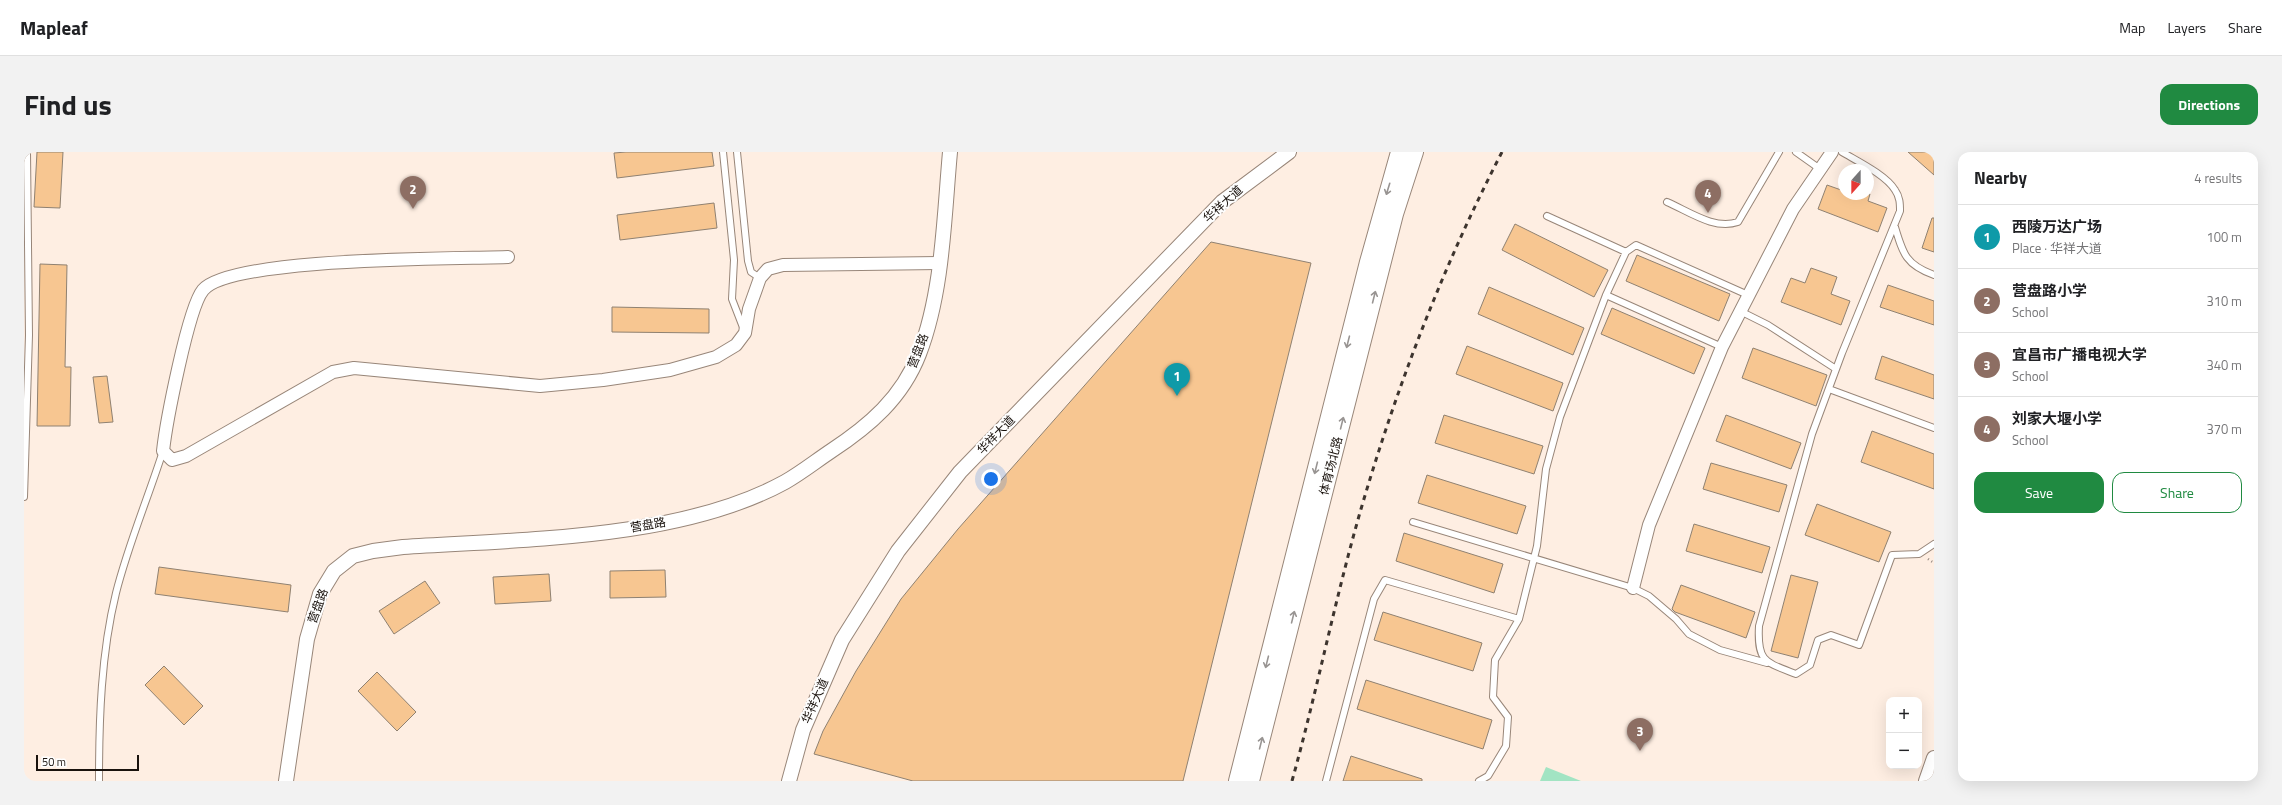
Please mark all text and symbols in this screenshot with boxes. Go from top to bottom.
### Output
text: Mapleaf [20,13,88,42]
text: Map [2119,17,2145,38]
text: Layers [2167,17,2206,38]
text: Share [2228,17,2262,38]
text: Find us [24,83,112,126]
button: Directions [2160,84,2258,125]
north arrow [1838,164,1874,200]
text: Nearby [1974,165,2027,191]
text: 4 results [2194,168,2242,188]
pin: 2 [400,176,426,209]
pin: 4 [1695,180,1721,213]
street label: 华祥大道 [1198,181,1247,227]
one-way arrow [1384,183,1391,196]
text: 西陵万达广场 [2012,215,2102,238]
text: 1 [1983,227,1991,247]
text: 100 m [2206,227,2242,247]
text: Place · 华祥大道 [2012,238,2102,258]
text: 营盘路小学 [2012,279,2087,302]
one-way arrow [1370,291,1378,304]
text: 2 [1983,291,1991,311]
text: 310 m [2206,291,2242,311]
text: School [2012,302,2048,322]
street label: 营盘路 [902,331,933,371]
one-way arrow [1343,335,1351,348]
text: 宜昌市广播电视大学 [2012,343,2147,366]
text: 3 [1983,355,1991,375]
text: 340 m [2206,355,2242,375]
pin: 1 [1164,363,1190,396]
text: School [2012,366,2048,386]
text: 刘家大堰小学 [2012,407,2102,430]
street label: 华祥大道 [972,411,1019,459]
one-way arrow [1338,417,1346,430]
text: 4 [1983,419,1991,439]
text: 370 m [2206,419,2242,439]
text: School [2012,430,2048,450]
street label: 体育场北路 [1314,434,1347,497]
one-way arrow [1312,461,1319,474]
your location [981,469,1001,489]
button: Save [1974,472,2104,513]
button: Share [2112,472,2242,513]
street label: 营盘路 [629,512,667,537]
street label: 营盘路 [302,586,333,626]
one-way arrow [1290,611,1297,624]
one-way arrow [1263,655,1270,668]
street label: 华祥大道 [796,675,833,727]
map controls [1886,697,1922,769]
button: + [1886,697,1922,733]
pin: 3 [1627,718,1653,751]
button: − [1886,733,1922,769]
one-way arrow [1258,737,1265,750]
scale bar [36,753,139,772]
text: 50 m [42,754,66,770]

